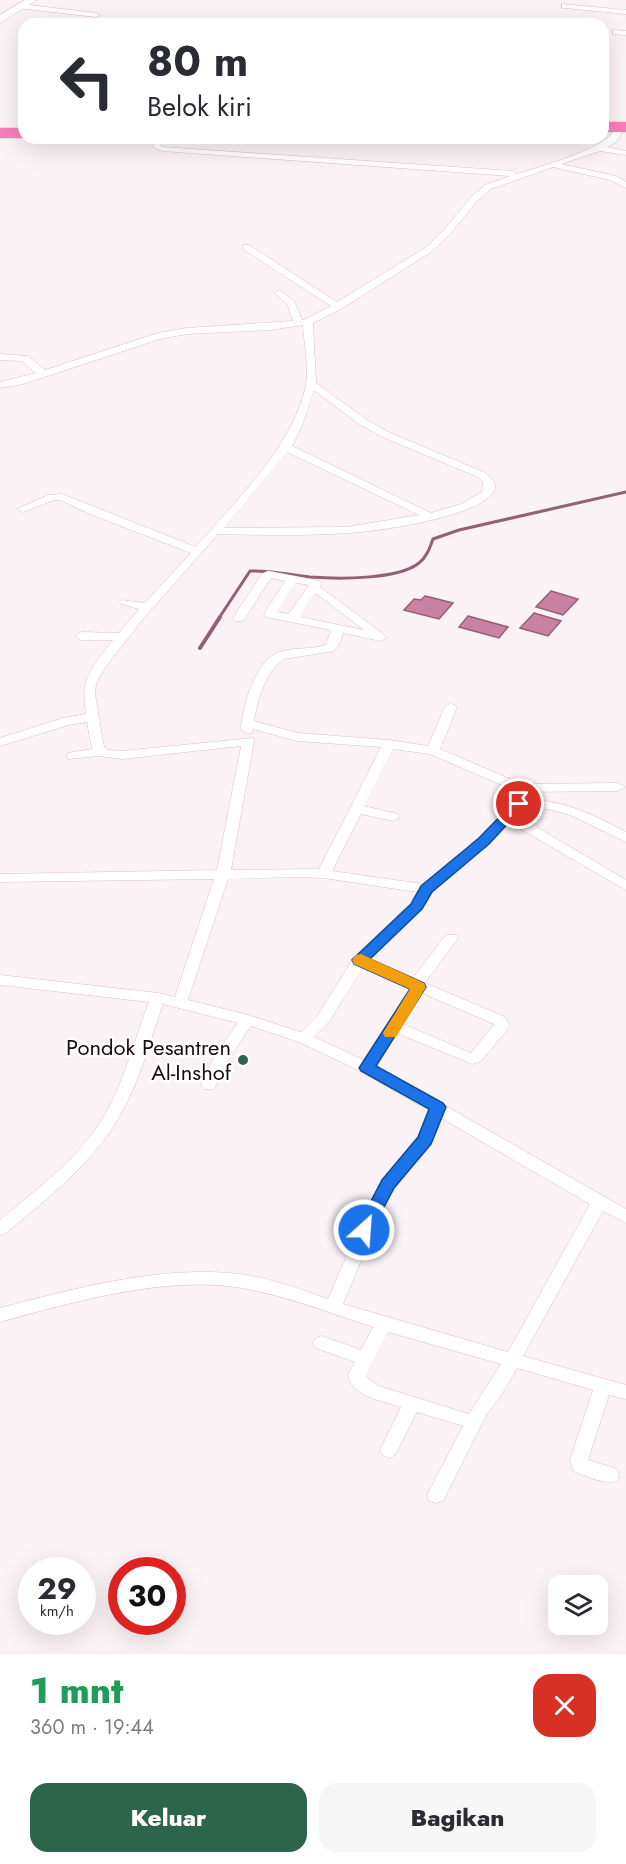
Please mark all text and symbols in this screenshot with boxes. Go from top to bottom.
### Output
text: 80 m [147,31,248,92]
icon: left [48,42,126,120]
text: Belok kiri [147,87,252,126]
pin [493,778,544,829]
icon: arrive [502,787,535,820]
place label: Pondok Pesantren Al-Inshof [66,1031,232,1088]
marker: Pondok Pesantren Al-Inshof [236,1053,250,1067]
position arrow [332,1198,396,1262]
speed limit sign: 30 [108,1557,186,1635]
text: 29 [37,1567,77,1610]
map controls [548,1575,608,1635]
button: layers [548,1575,608,1635]
text: km/h [40,1600,74,1622]
text: 1 mnt [30,1664,123,1716]
button: close [533,1674,596,1737]
text: 360 m · 19:44 [30,1713,154,1742]
button: Keluar [30,1783,307,1852]
button: Bagikan [319,1783,596,1852]

